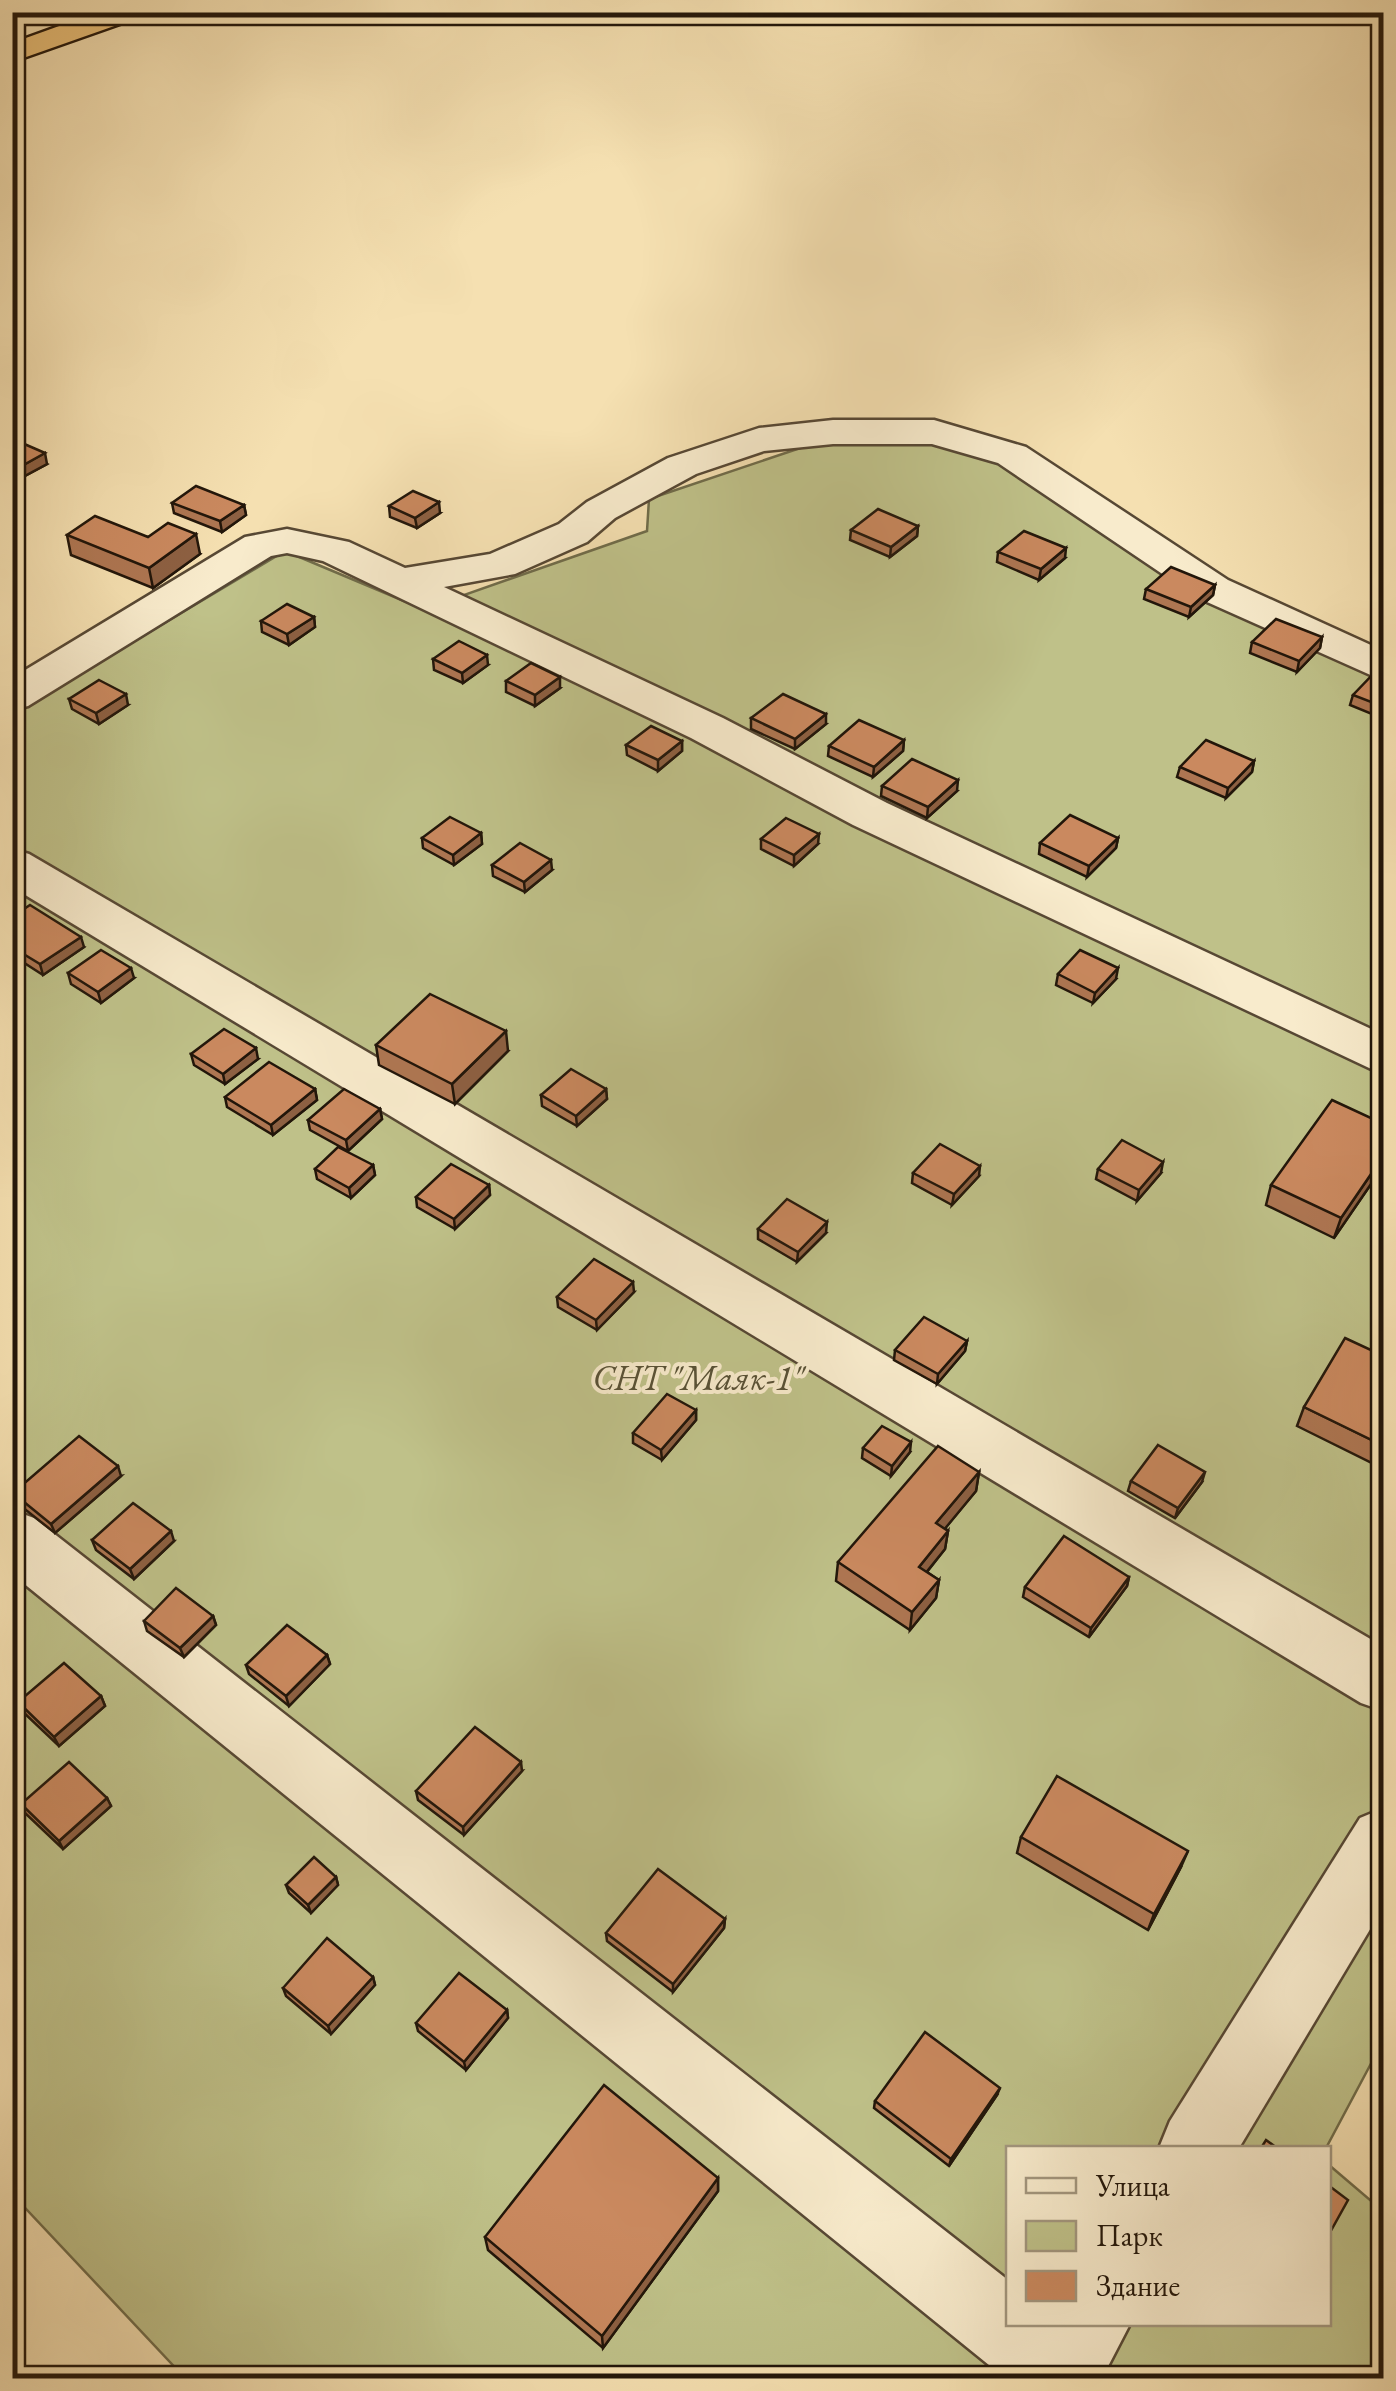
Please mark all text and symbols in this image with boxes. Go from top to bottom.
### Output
park label: СНТ "Маяк-1" [592,1355,807,1400]
legend [1006,2146,1331,2326]
text: Улица [1095,2166,1170,2205]
text: Парк [1096,2216,1163,2255]
text: Здание [1096,2266,1180,2305]

